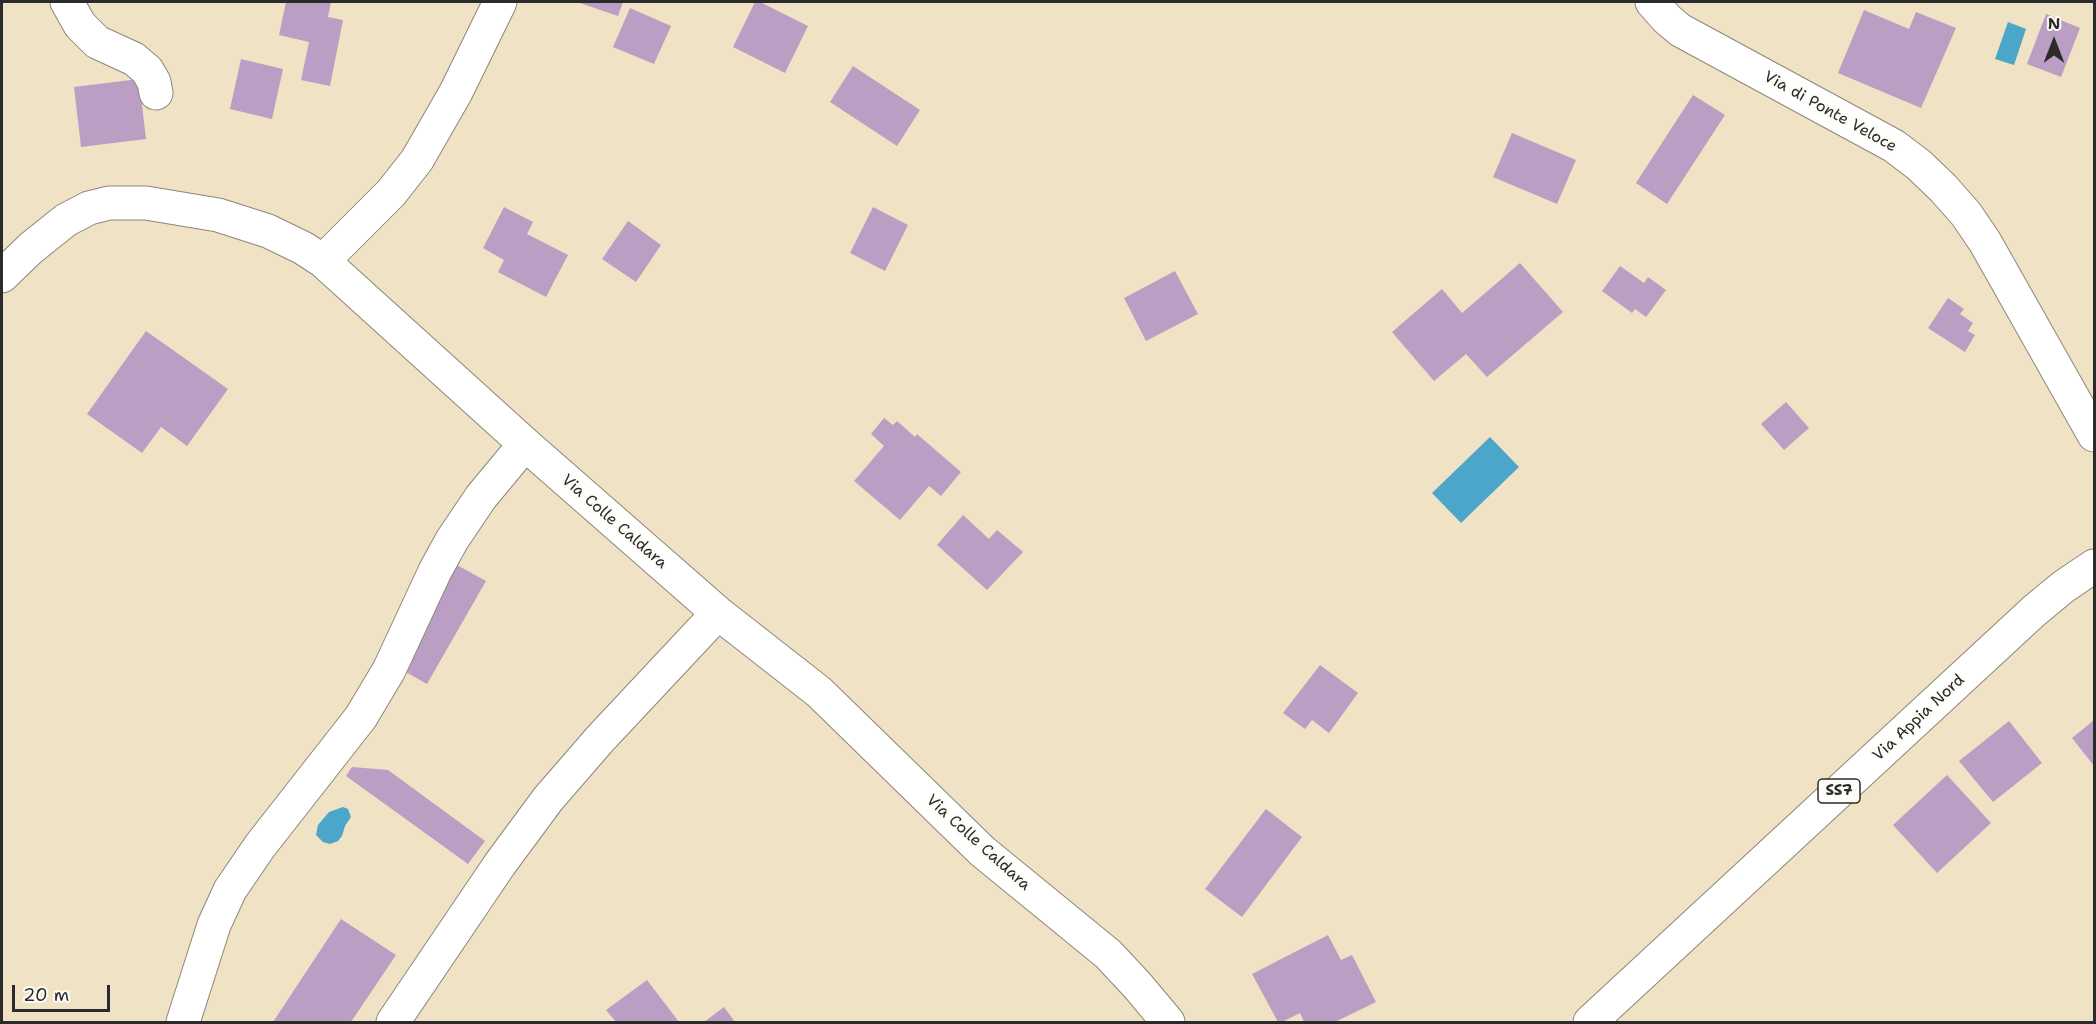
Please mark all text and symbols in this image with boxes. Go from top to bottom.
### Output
north arrow [2024,12,2084,72]
text: N [2048,13,2060,34]
street label: Via di Ponte Veloce [1760,67,1900,157]
street label: Via Colle Caldara [557,471,671,573]
street label: Via Appia Nord [1869,671,1969,765]
road number: SS7 [1818,779,1860,803]
street label: Via Colle Caldara [922,791,1034,895]
scale bar [15,973,112,1011]
text: 20 m [23,983,69,1007]

